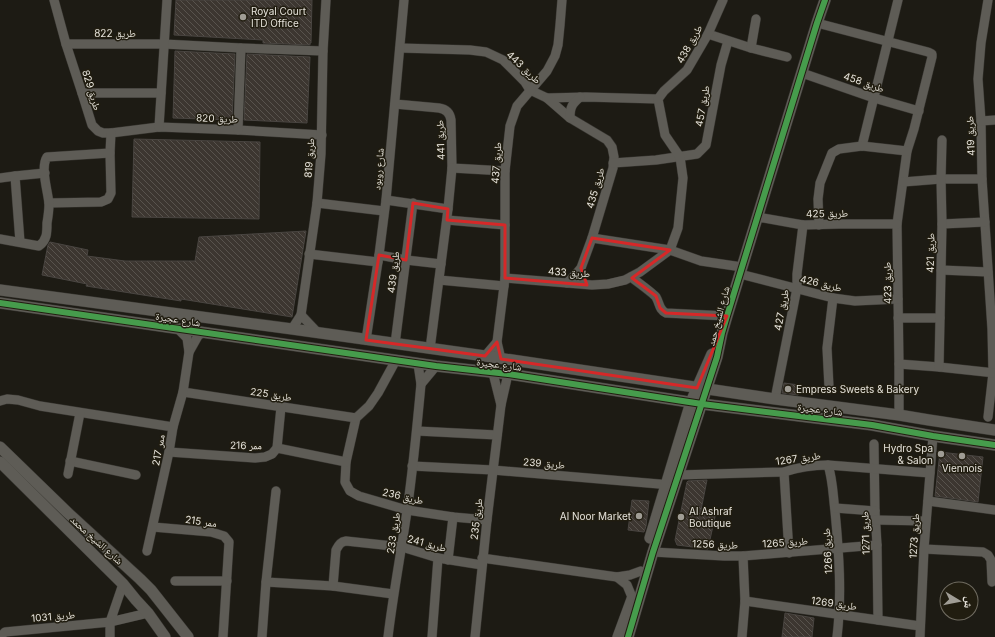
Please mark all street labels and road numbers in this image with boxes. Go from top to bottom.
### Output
street label: طريق 438 [674,22,706,66]
street label: طريق 822 [94,27,136,40]
street label: طريق 443 [504,48,544,87]
street label: طريق 829 [79,68,104,112]
street label: طريق 458 [842,69,886,96]
street label: طريق 457 [692,84,713,128]
street label: طريق 820 [196,111,239,126]
street label: طريق 419 [963,115,978,156]
street label: طريق 441 [433,119,448,160]
street label: طريق 819 [302,137,317,178]
street label: طريق 437 [489,141,504,184]
street label: شارع روبود [370,147,387,190]
street label: طريق 435 [583,166,608,210]
street label: طريق 425 [806,207,848,220]
street label: طريق 421 [924,233,937,273]
street label: طريق 439 [384,250,403,294]
street label: طريق 423 [881,261,894,304]
street label: طريق 433 [547,265,591,280]
street label: طريق 426 [799,272,843,295]
street label: شارع الشيخ حمد [704,284,733,347]
street label: طريق 427 [771,288,792,332]
street label: شارع عجيرة [155,310,202,330]
street label: شارع عجيرة [476,355,523,374]
street label: طريق 225 [249,385,293,404]
street label: شارع عجيرة [797,400,844,419]
street label: ممر 217 [149,433,167,467]
street label: ممر 216 [230,439,262,451]
street label: طريق 1267 [775,449,822,468]
street label: طريق 239 [523,455,566,472]
street label: طريق 236 [381,485,425,508]
street label: طريق 235 [468,497,486,541]
street label: طريق 233 [384,511,403,555]
street label: طريق 1271 [858,511,873,555]
street label: شارع الشيخ محمد [68,513,126,568]
street label: ممر 215 [184,513,218,529]
street label: طريق 1273 [906,513,923,559]
street label: طريق 1266 [820,527,835,574]
street label: طريق 241 [406,532,448,555]
street label: طريق 1265 [762,534,809,551]
street label: طريق 1256 [692,537,738,552]
street label: طريق 1269 [810,594,858,613]
street label: طريق 1031 [31,608,76,625]

